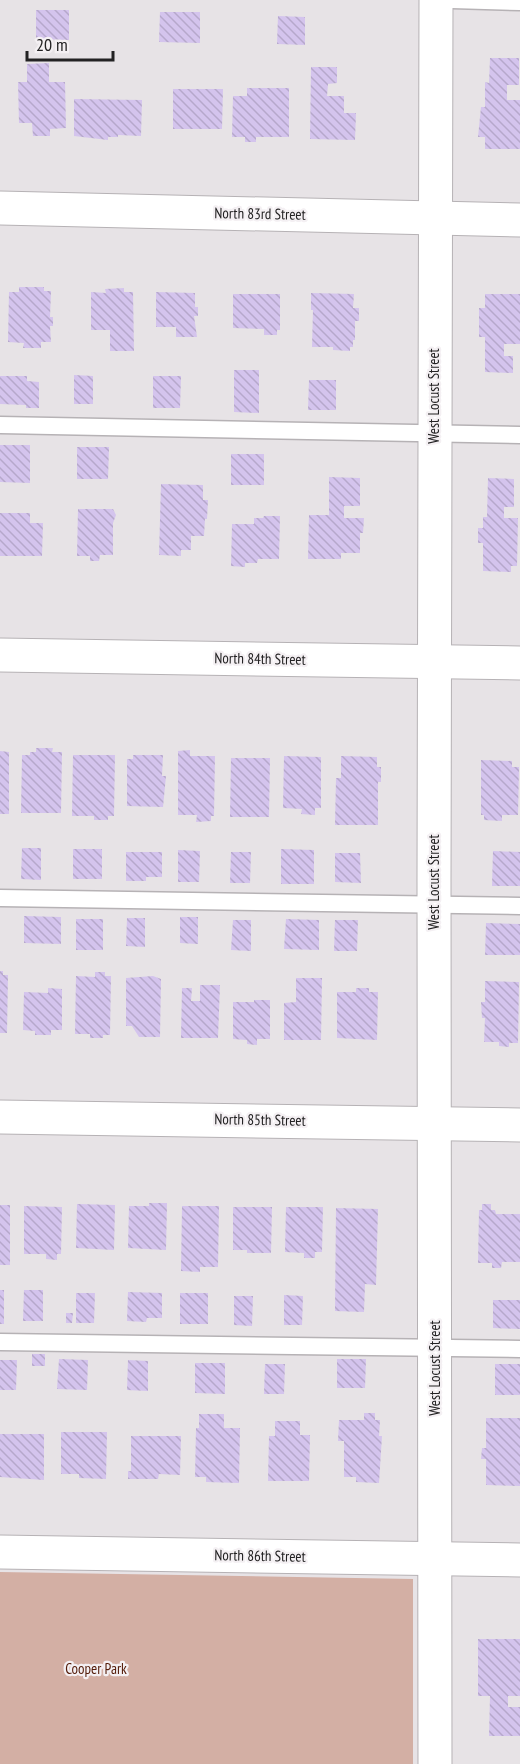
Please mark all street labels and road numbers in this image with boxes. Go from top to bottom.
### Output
street label: North 83rd Street [214,203,306,224]
street label: West Locust Street [424,348,443,444]
street label: North 84th Street [214,648,306,669]
street label: West Locust Street [424,834,443,930]
street label: North 85th Street [214,1109,306,1130]
street label: West Locust Street [425,1320,444,1416]
street label: North 86th Street [214,1545,306,1566]

